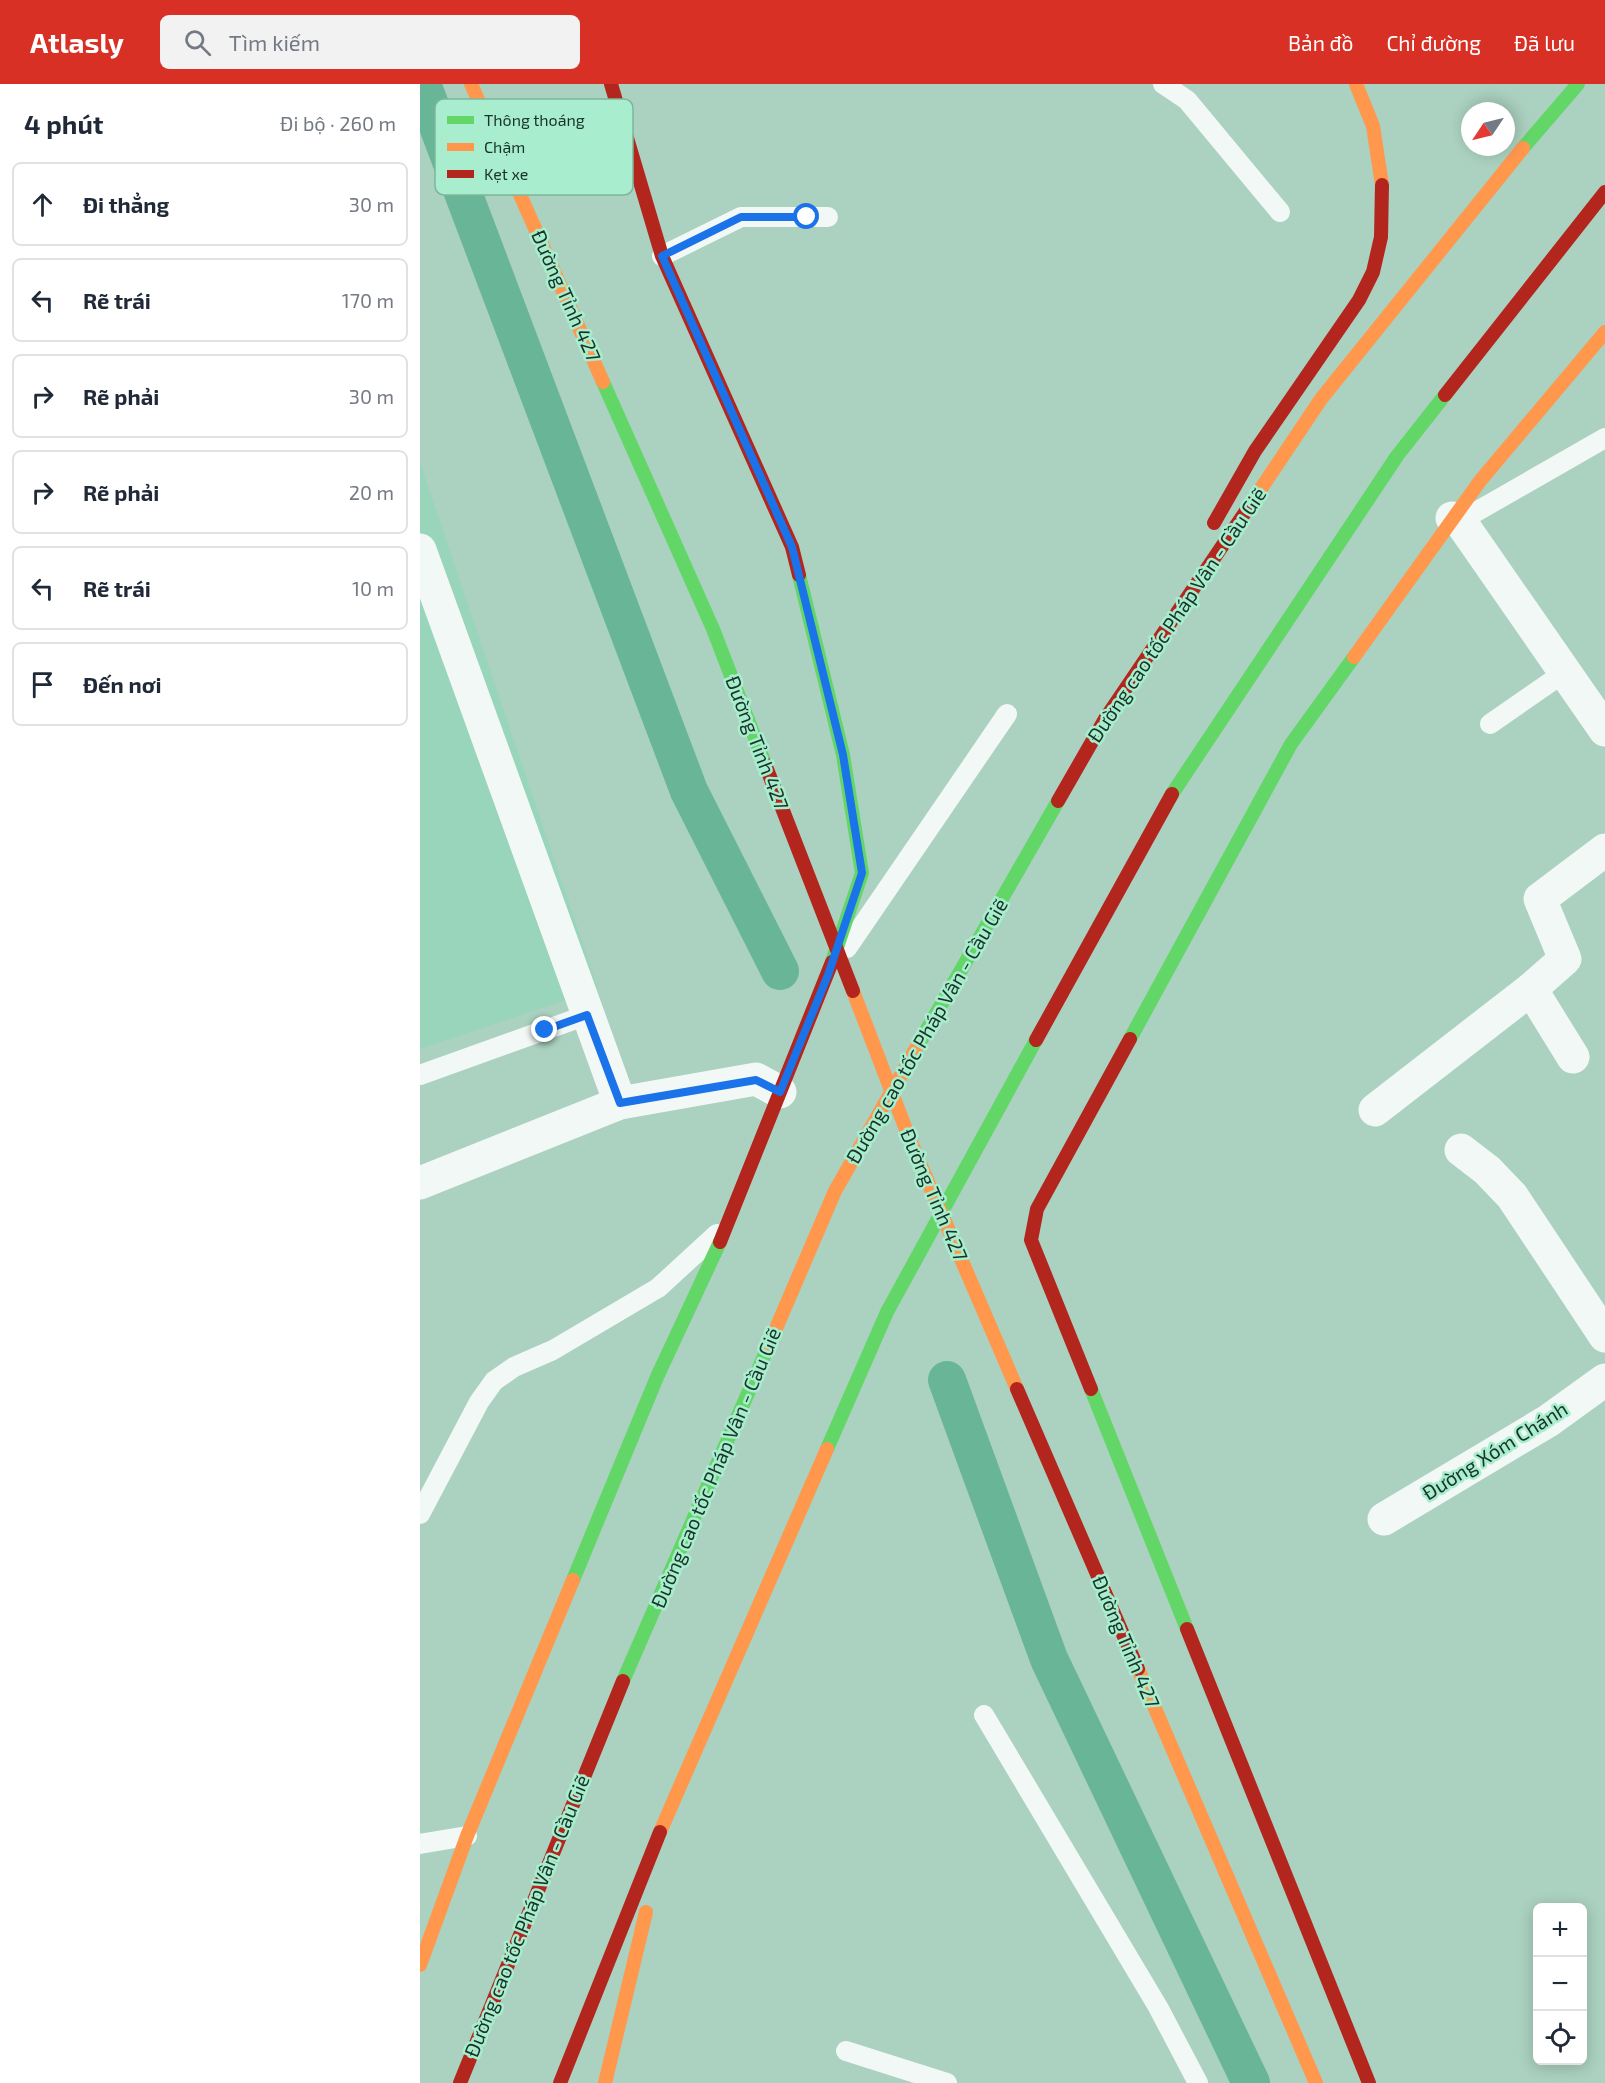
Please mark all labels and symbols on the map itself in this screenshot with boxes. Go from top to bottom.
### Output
legend [435,99,633,195]
north arrow [1461,102,1515,156]
text: Thông thoáng [484,110,585,129]
text: Chậm [484,137,525,156]
text: Kẹt xe [484,164,528,183]
route start [793,203,819,229]
street label: Đường Tỉnh 427 [527,226,607,365]
street label: Đường cao tốc Pháp Vân - Cầu Giẽ [1082,482,1271,746]
street label: Đường Tỉnh 427 [721,672,795,813]
street label: Đường cao tốc Pháp Vân - Cầu Giẽ [840,894,1012,1167]
route end [531,1016,557,1042]
street label: Đường Tỉnh 427 [896,1125,974,1265]
street label: Đường cao tốc Pháp Vân - Cầu Giẽ [645,1324,785,1611]
street label: Đường Xóm Chánh [1417,1396,1572,1504]
street label: Đường Tỉnh 427 [1088,1572,1166,1712]
street label: Đường cao tốc Pháp Vân - Cầu Giẽ [458,1771,594,2060]

